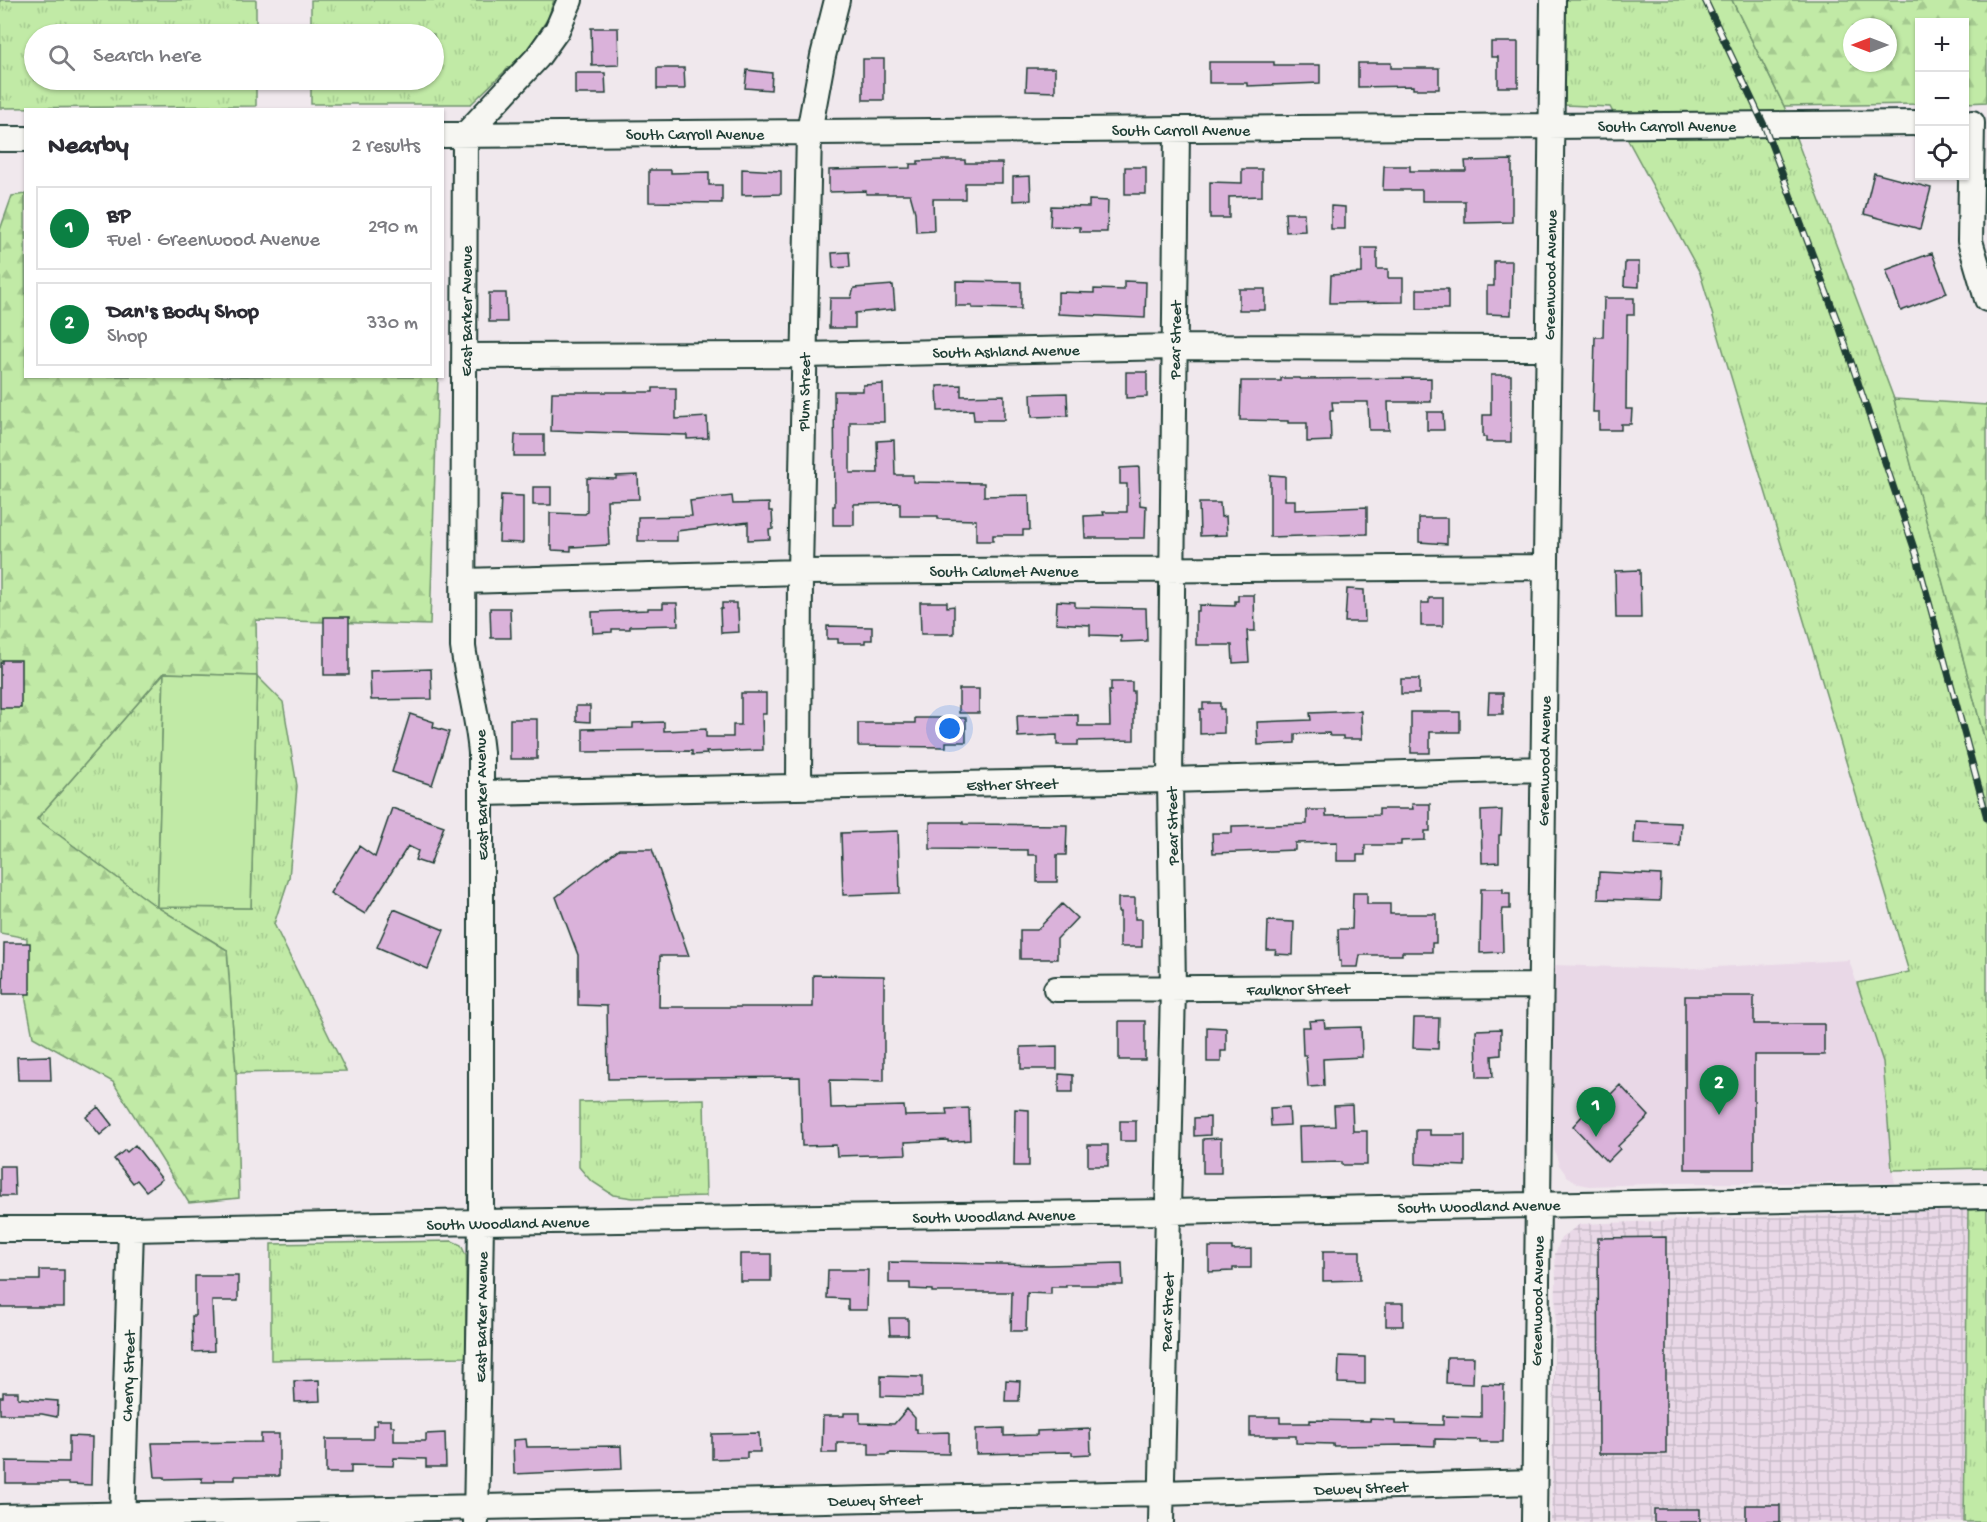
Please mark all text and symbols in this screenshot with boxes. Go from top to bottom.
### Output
north arrow [1843,18,1897,72]
map controls [1915,18,1969,180]
button: + [1915,18,1969,72]
search box [24,24,444,90]
icon: search [45,41,78,74]
text: Search here [93,44,201,70]
button: − [1915,72,1969,126]
street label: South Carroll Avenue [1598,119,1737,138]
street label: South Carroll Avenue [1112,123,1251,142]
button: locate [1915,126,1969,180]
street label: South Carroll Avenue [626,127,765,146]
text: Nearby [48,132,129,163]
text: 2 results [351,136,420,159]
text: BP [107,204,130,230]
street label: Greenwood Avenue [1542,209,1563,340]
text: 1 [65,217,74,240]
text: 290 m [368,217,418,240]
text: Fuel · Greenwood Avenue [107,230,320,253]
street label: East Barker Avenue [459,245,478,376]
street label: Pear Street [1167,299,1188,380]
text: Dan's Body Shop [107,300,259,326]
text: 2 [65,313,74,336]
text: 330 m [367,313,418,336]
text: Shop [107,326,147,349]
street label: South Ashland Avenue [932,343,1081,364]
street label: Plum Street [796,352,817,432]
street label: South Calumet Avenue [930,564,1079,583]
street label: Greenwood Avenue [1536,695,1557,826]
your location [935,714,964,743]
street label: East Barker Avenue [473,729,494,860]
street label: Esther Street [966,776,1059,797]
street label: Pear Street [1164,785,1185,866]
street label: Faulknor Street [1245,981,1351,1002]
pin: 2 [1700,1066,1738,1115]
pin: 1 [1576,1088,1616,1137]
street label: South Woodland Avenue [1397,1198,1561,1219]
street label: South Woodland Avenue [912,1208,1076,1229]
street label: South Woodland Avenue [426,1215,590,1236]
street label: Greenwood Avenue [1529,1235,1550,1366]
street label: East Barker Avenue [473,1251,494,1383]
street label: Pear Street [1159,1271,1180,1352]
street label: Cherry Street [119,1329,142,1422]
street label: Dewey Street [1313,1479,1410,1502]
street label: Dewey Street [827,1492,924,1513]

